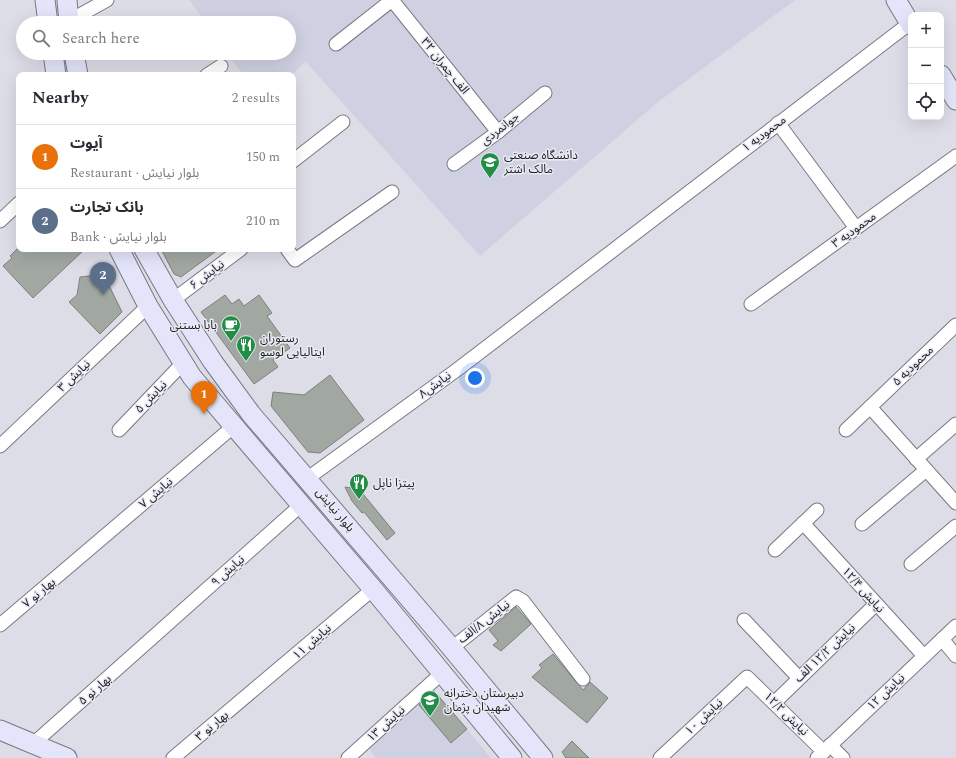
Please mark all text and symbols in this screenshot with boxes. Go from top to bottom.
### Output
map controls [908,12,944,120]
button: + [908,12,944,48]
search box [16,16,296,60]
icon: search [30,27,52,49]
text: Search here [62,27,140,50]
street label: ۳۲ الف چمران [416,33,474,99]
button: − [908,48,944,84]
button: locate [908,84,944,120]
text: Nearby [32,85,88,111]
text: 2 results [232,88,280,108]
street label: جوانمردی [476,108,524,150]
street label: ۱ محمودیه [738,111,790,157]
text: آیوت [70,132,103,155]
place label: دانشگاه صنعتی مالک اشتر [503,146,578,179]
text: 1 [41,147,49,167]
text: 150 m [246,147,280,167]
school or university icon: دانشگاه صنعتی مالک اشتر [479,151,501,179]
text: Restaurant · بلوار نیایش [70,163,199,183]
text: بانک تجارت [70,196,144,219]
street label: ۳ محمودیه [828,207,880,253]
text: 2 [41,211,49,231]
text: 210 m [246,211,280,231]
text: Bank · بلوار نیایش [70,227,167,247]
street label: نیایش ۶ [185,255,229,295]
pin: 2 [90,262,116,295]
cafe icon: بابا بستنی [220,314,242,342]
place label: بابا بستنی [170,316,217,335]
place label: رستوران ایتالیایی لوسو [260,329,325,362]
restaurant icon: رستوران ایتالیایی لوسو [235,334,257,362]
street label: ۵ محمودیه [888,341,938,391]
street label: نیایش ۳ [53,355,95,397]
street label: نیایش۸ [414,366,456,404]
your location [465,368,485,388]
street label: نیایش ۵ [130,376,172,418]
pin: 1 [191,381,217,414]
restaurant icon: پیتزا ناپل [348,472,370,500]
street label: نیایش ۷ [135,473,177,513]
place label: پیتزا ناپل [373,474,415,493]
street label: بلوار نیایش [311,484,359,536]
street label: نیایش ۹ [207,551,249,591]
street label: ۱۲/۴ نیایش [837,563,889,617]
street label: ۷ بهار نو [18,573,60,613]
street label: نیایش ۸/الف [454,595,514,649]
street label: نیایش ۱۱ [288,619,336,665]
street label: نیایش ۱۲/۲ الف [790,619,860,687]
street label: نیایش ۱۲ [863,669,909,715]
street label: ۵ بهار نو [74,670,116,710]
place label: دبیرستان دخترانه شهیدان پژمان [444,684,524,717]
street label: ۱۲/۲ نیایش [759,688,813,740]
school or university icon: دبیرستان دخترانه شهیدان پژمان [419,689,441,717]
street label: نیایش ۱۰ [680,694,728,740]
street label: نیایش ۱۳ [362,701,410,747]
street label: ۳ بهار نو [191,706,233,746]

